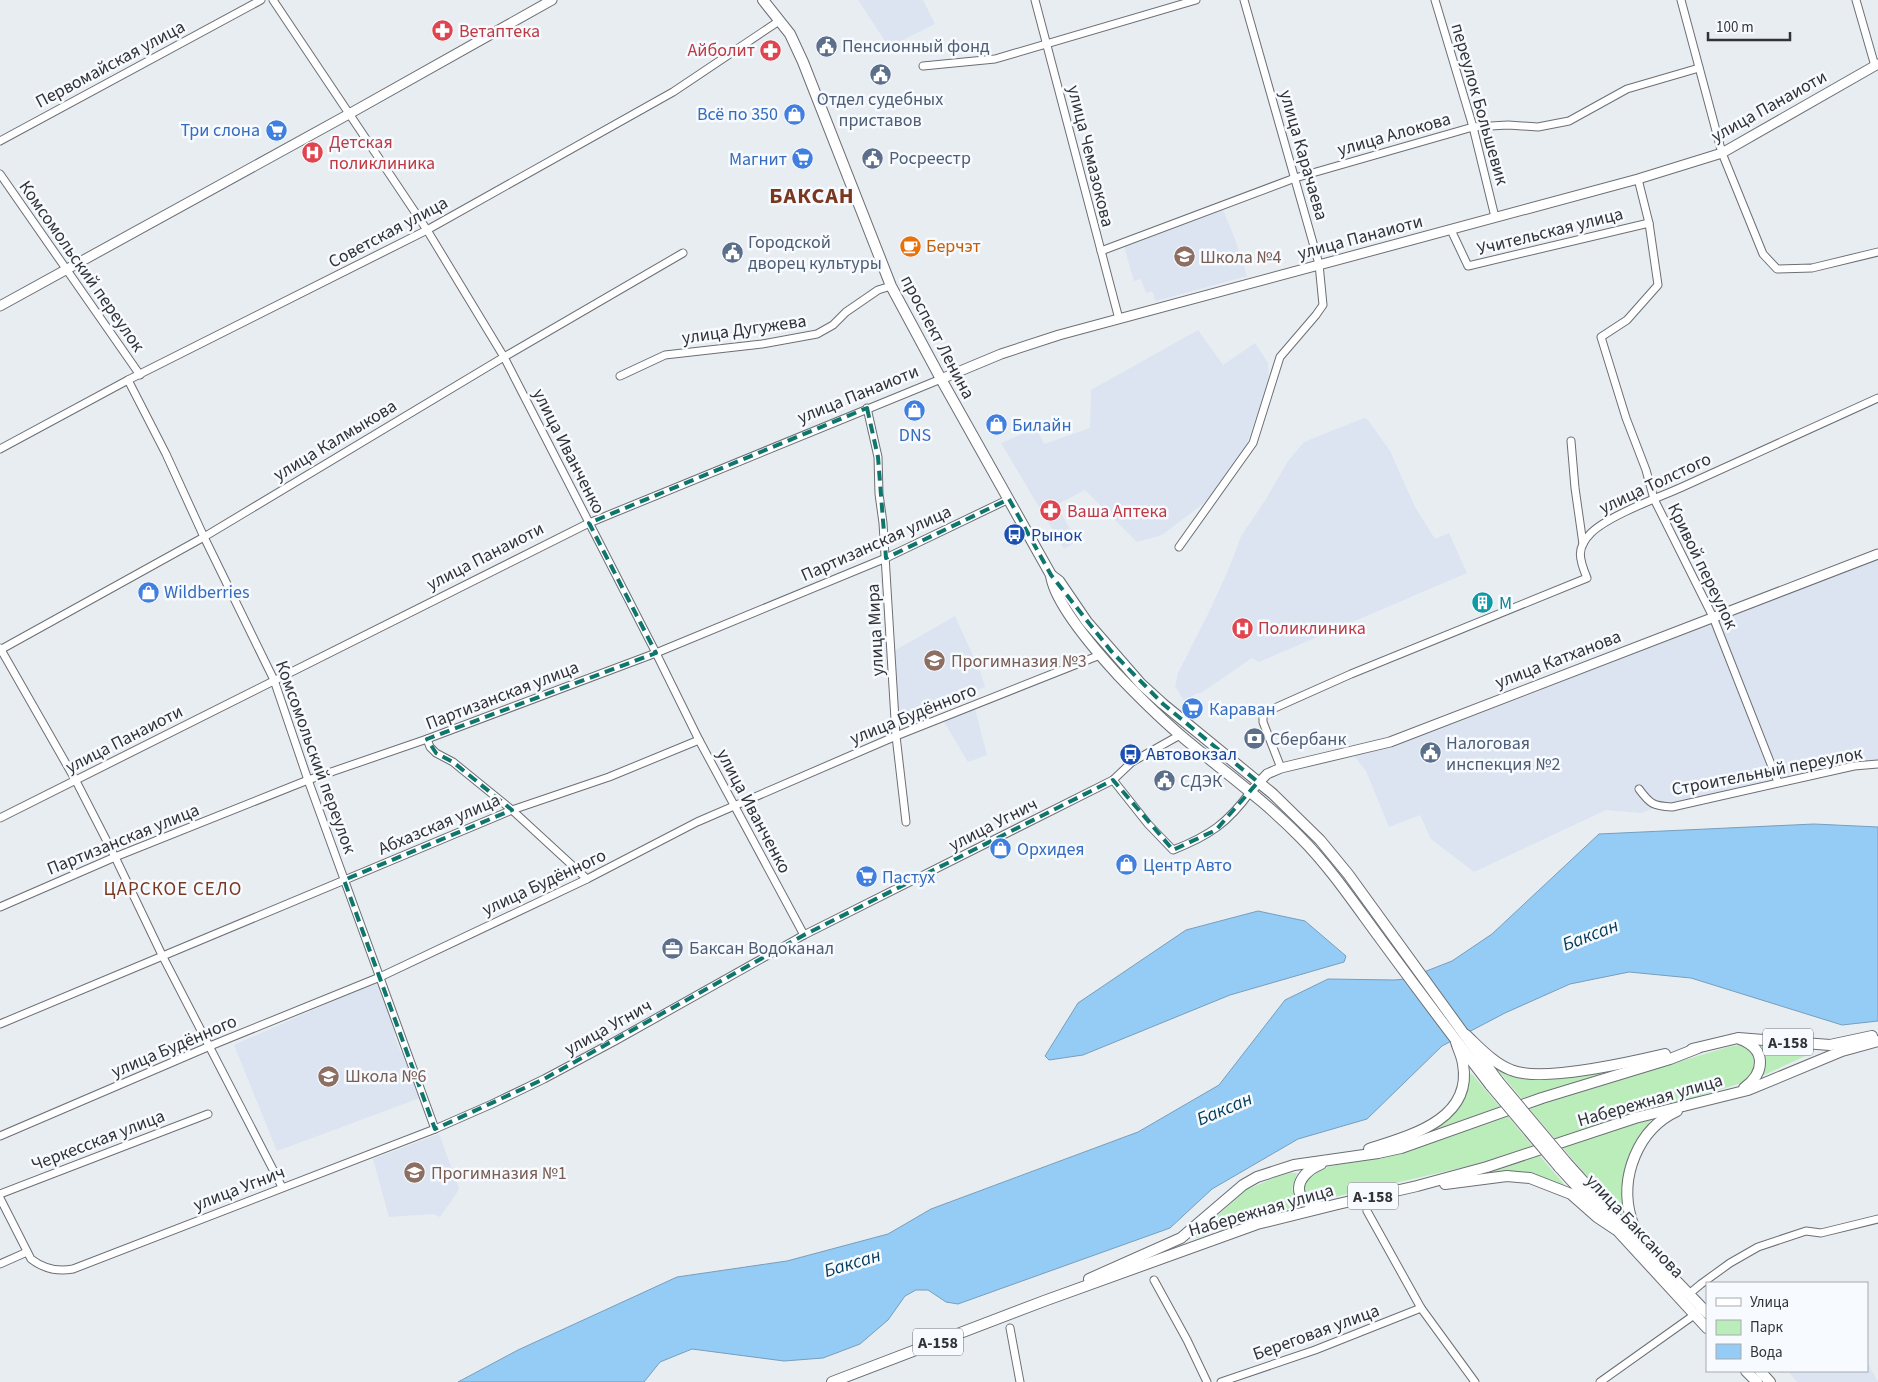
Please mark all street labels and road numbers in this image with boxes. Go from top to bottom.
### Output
street label: Первомайская улица [31,14,189,114]
street label: переулок Большевик [1444,20,1515,188]
street label: улица Панаиоти [1707,64,1832,149]
street label: улица Чемазокова [1061,83,1120,230]
street label: улица Карачаева [1273,87,1334,223]
street label: улица Алокова [1335,106,1454,163]
street label: Комсомольский переулок [13,176,150,357]
street label: Советская улица [324,190,452,274]
street label: Учительская улица [1474,201,1626,262]
street label: улица Панаиоти [1295,209,1426,266]
street label: проспект Ленина [894,271,981,404]
street label: улица Дугужева [680,308,808,351]
street label: улица Панаиоти [794,359,923,430]
street label: улица Иванченко [526,384,611,518]
street label: улица Калмыкова [269,394,402,487]
street label: улица Толстого [1595,447,1715,520]
street label: Партизанская улица [797,499,955,588]
street label: Кривой переулок [1661,499,1744,634]
street label: улица Панаиоти [422,516,548,597]
street label: улица Мира [861,583,890,677]
street label: улица Катханова [1492,624,1625,695]
street label: Партизанская улица [422,655,582,736]
street label: Комсомольский переулок [269,657,362,857]
street label: улица Будённого [846,678,980,751]
street label: улица Панаиоти [61,699,187,780]
street label: Строительный переулок [1670,741,1865,802]
street label: улица Иванченко [710,745,797,878]
street label: Абхазская улица [374,787,504,861]
street label: улица Угнич [945,791,1042,857]
street label: Партизанская улица [43,797,203,881]
street label: улица Будённого [478,843,610,922]
street label: улица Угнич [560,993,656,1062]
street label: улица Будённого [108,1009,241,1084]
road number: А-158 [1763,1028,1813,1056]
street label: Набережная улица [1575,1068,1726,1133]
street label: Черкесская улица [28,1104,169,1177]
street label: улица Угнич [190,1160,289,1217]
street label: улица Баксанова [1580,1169,1690,1284]
street label: Набережная улица [1186,1178,1337,1243]
road number: А-158 [1348,1182,1398,1210]
street label: Береговая улица [1249,1298,1383,1367]
road number: А-158 [913,1328,963,1355]

